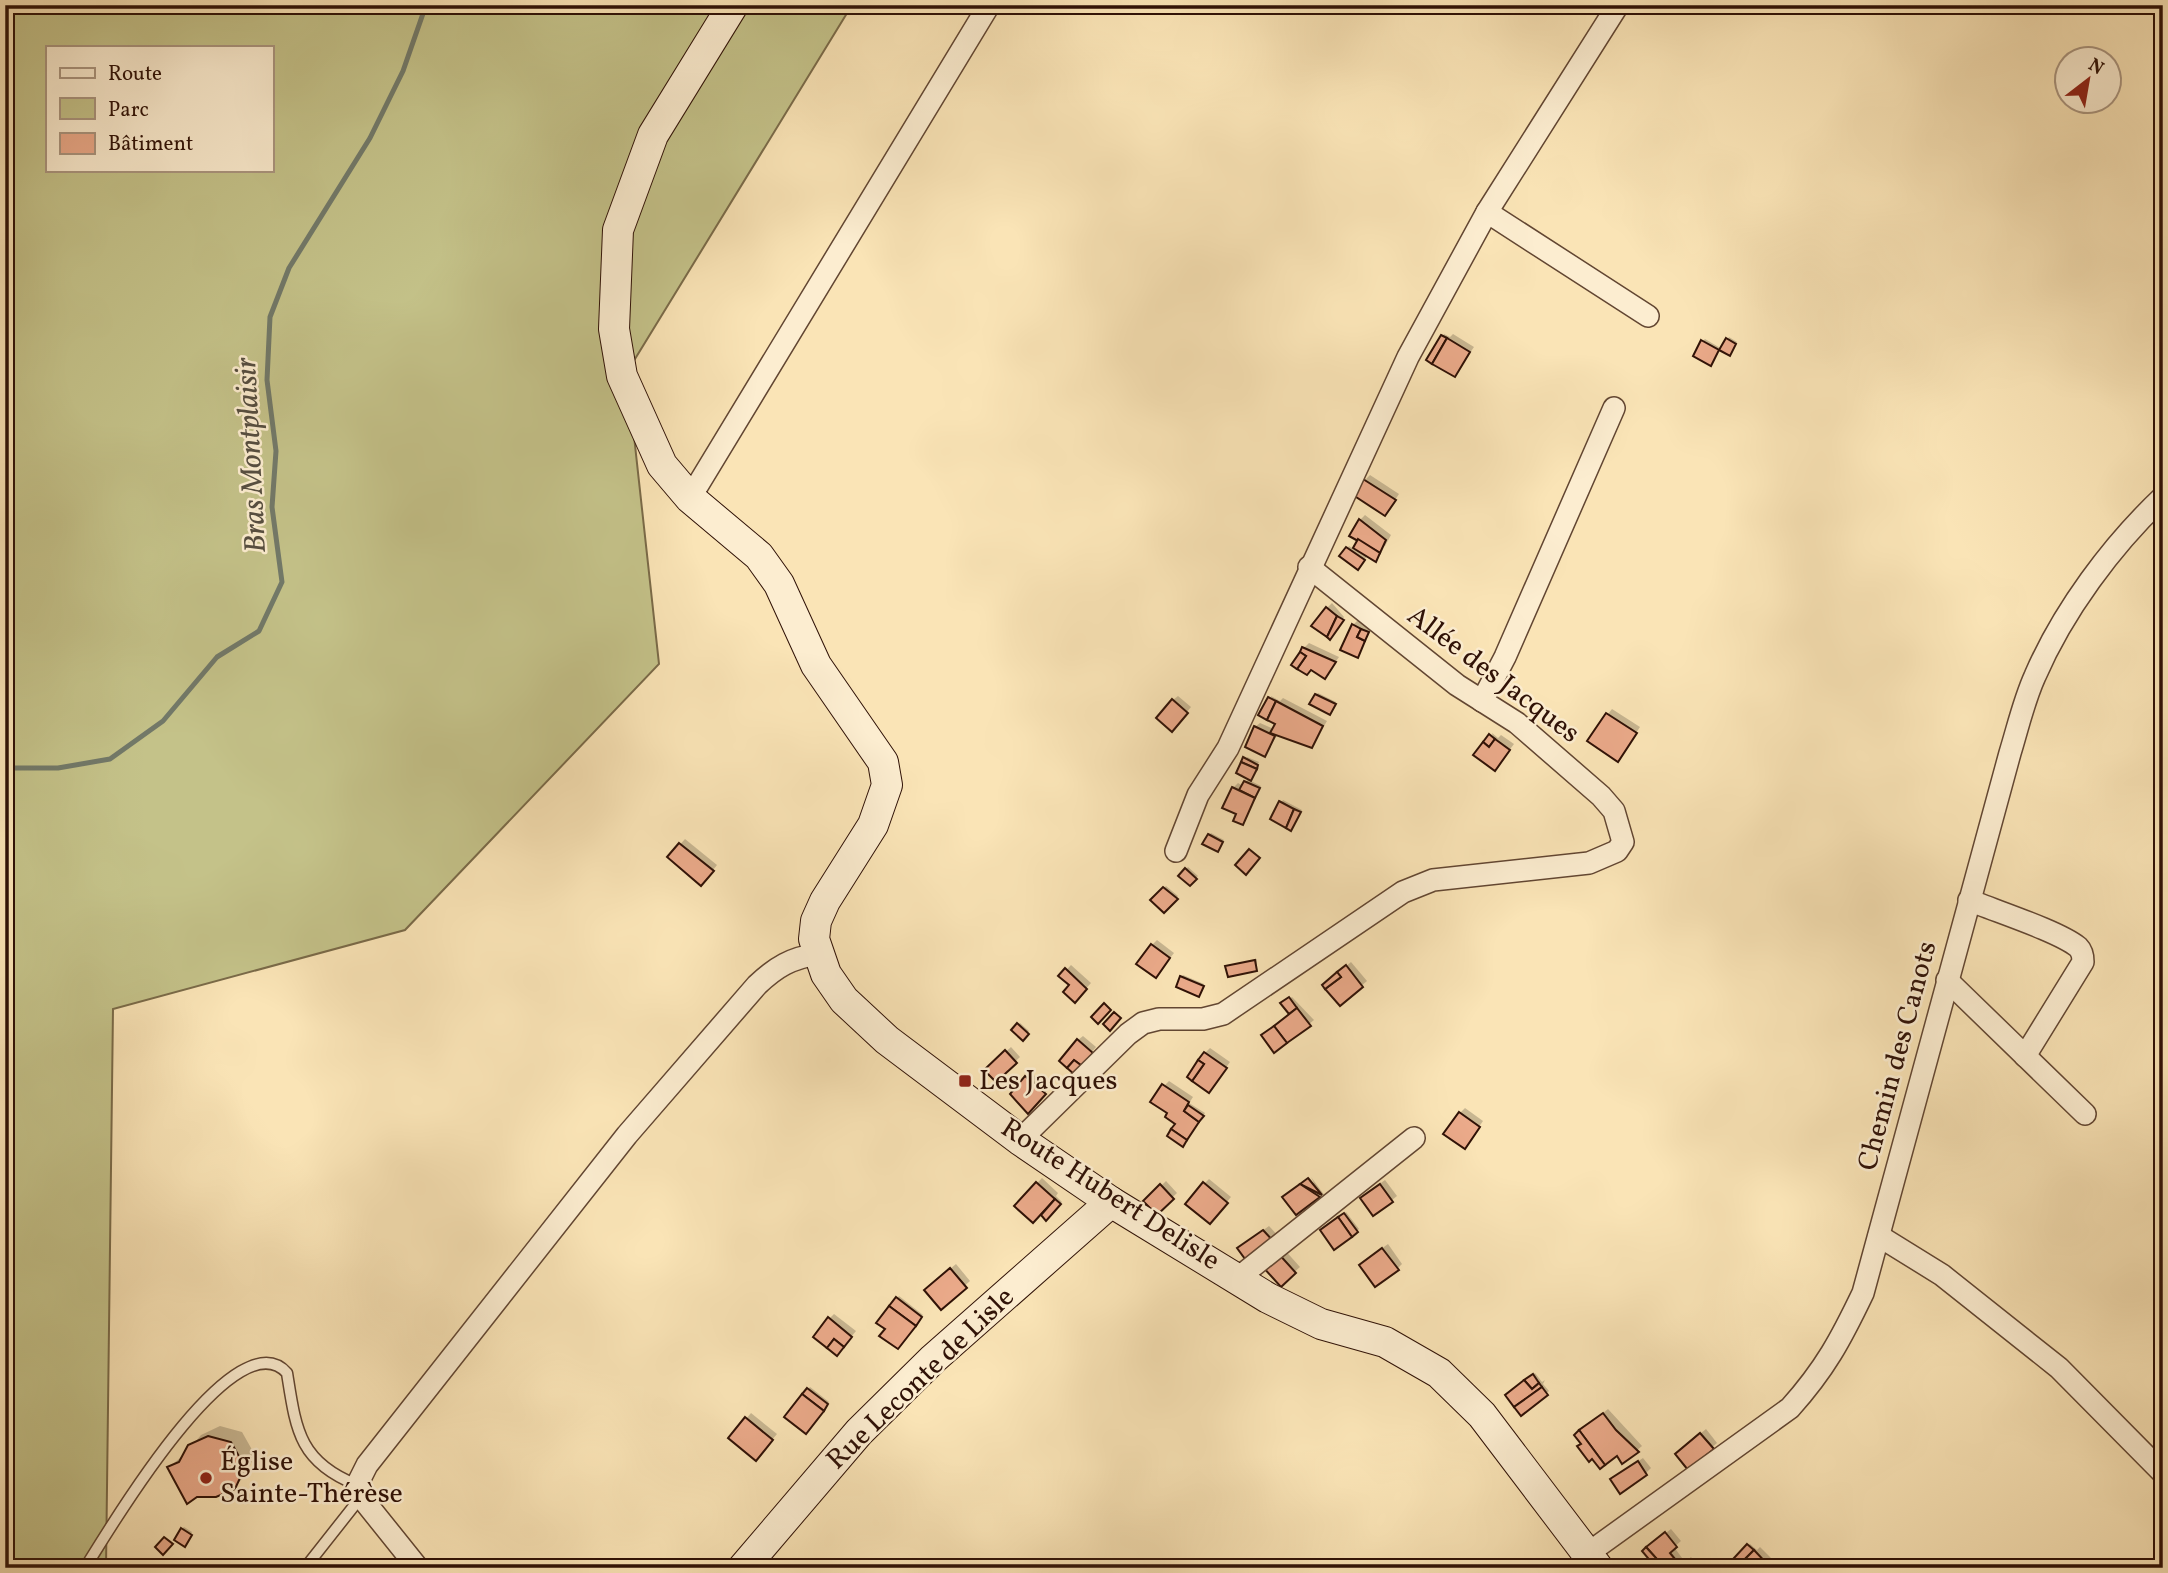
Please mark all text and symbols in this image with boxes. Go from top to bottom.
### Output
legend [46,46,273,172]
north arrow [2052,46,2122,116]
text: N [2083,52,2109,82]
text: Route [108,60,162,89]
text: Parc [108,96,149,125]
text: Bâtiment [108,130,193,159]
water label: Bras Montplaisir [226,355,278,554]
street label: Allée des Jacques [1398,597,1588,753]
street label: Chemin des Canots [1849,937,1947,1175]
place label: Les Jacques [979,1062,1118,1101]
marker: Les Jacques [957,1073,973,1089]
street label: Route Hubert Delisle [993,1109,1227,1281]
street label: Rue Leconte de Lisle [818,1279,1024,1479]
place label: Église Sainte-Thérèse [220,1443,403,1514]
marker: Église Sainte-Thérèse [198,1470,214,1486]

